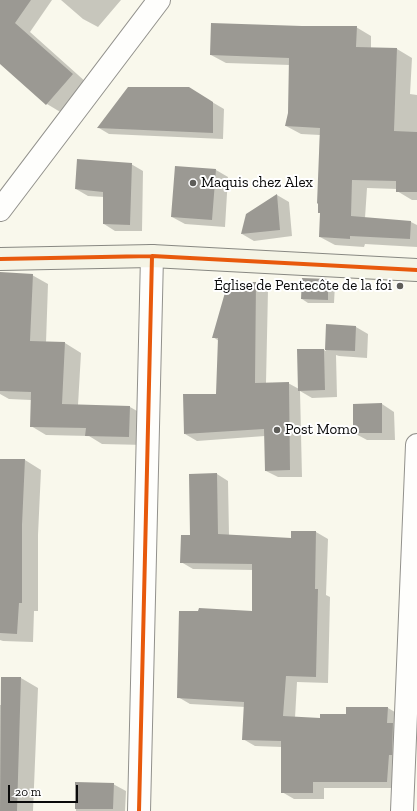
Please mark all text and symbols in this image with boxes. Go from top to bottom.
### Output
place label: Maquis chez Alex [201,174,313,192]
marker: Maquis chez Alex [188,178,198,188]
place label: Église de Pentecôte de la foi [214,277,392,295]
marker: Église de Pentecôte de la foi [395,281,405,291]
place label: Post Momo [285,421,358,439]
marker: Post Momo [272,425,282,435]
scale bar [10,777,80,803]
text: 20 m [15,785,41,799]

